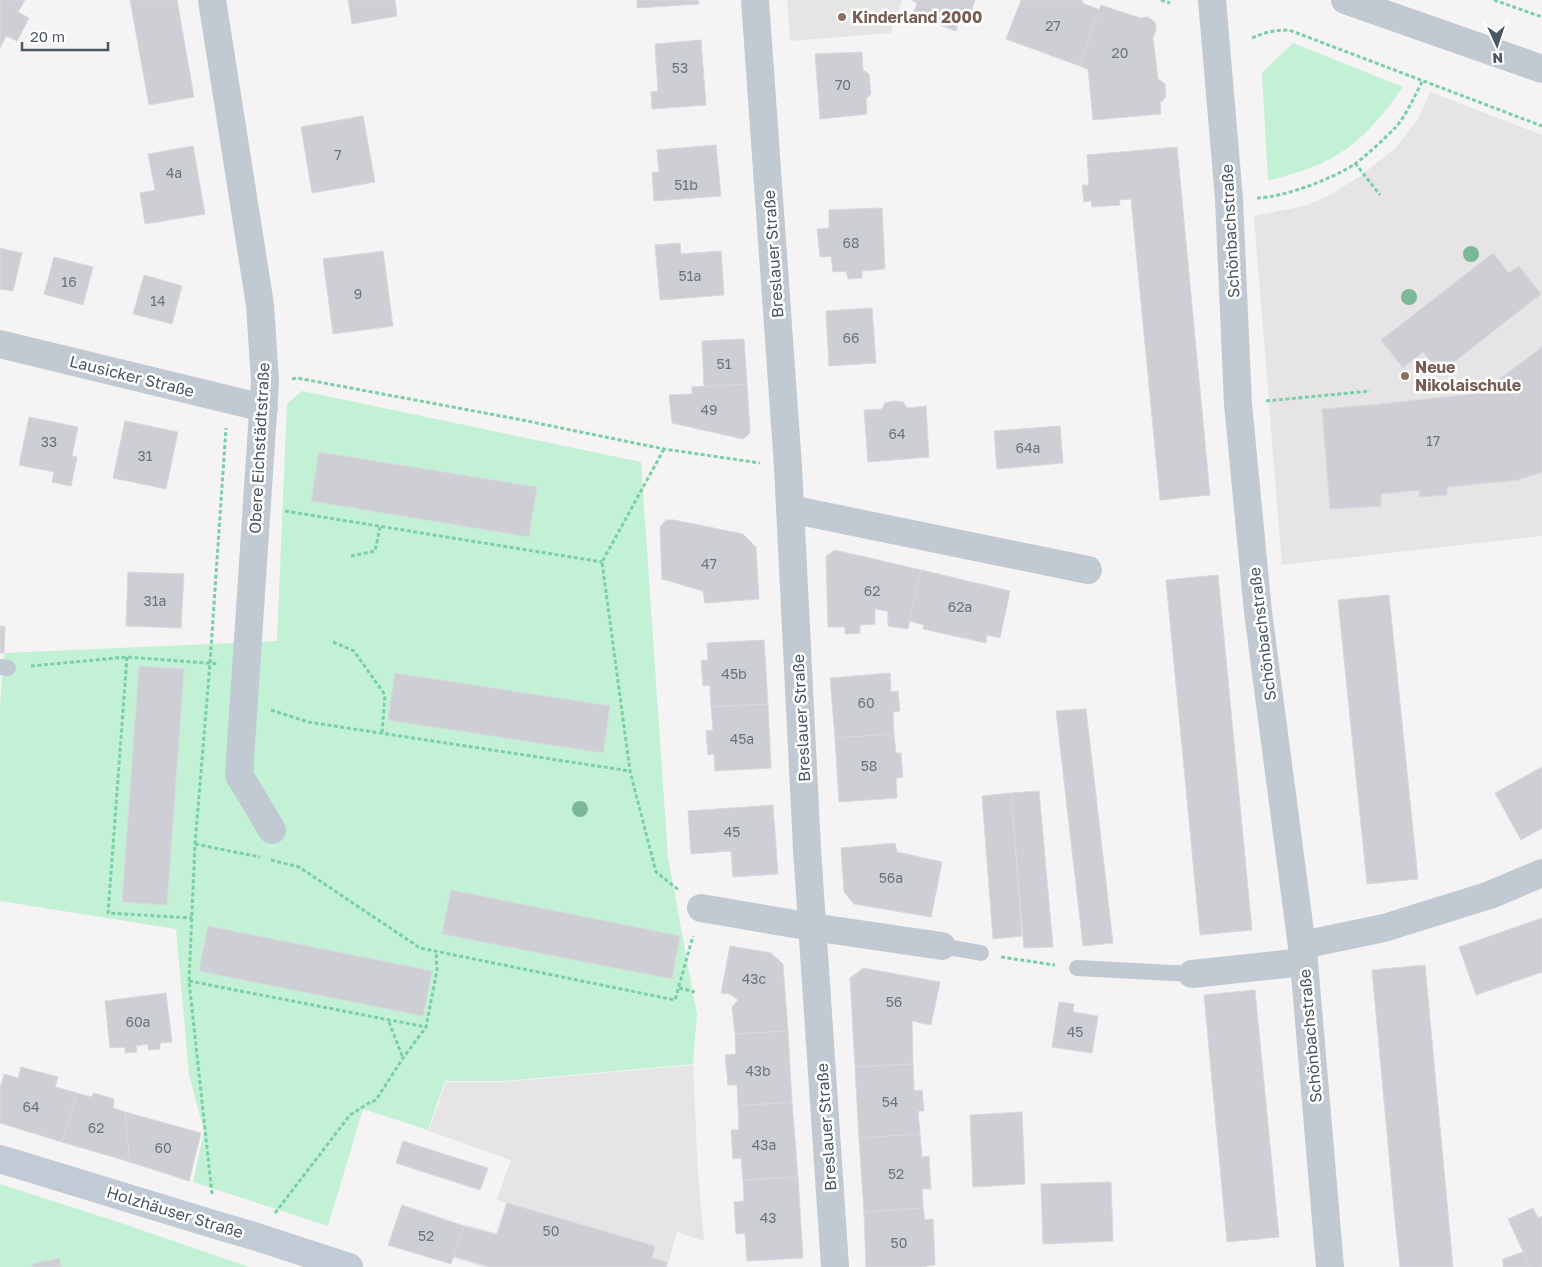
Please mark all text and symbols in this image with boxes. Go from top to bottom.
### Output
place label: Kinderland 2000 [852,7,982,27]
marker: Kinderland 2000 [836,11,848,23]
house number: 27 [1045,17,1061,34]
scale bar [22,20,109,52]
north arrow [1472,20,1522,70]
text: 20 m [30,27,65,45]
house number: 20 [1112,44,1128,61]
text: N [1492,50,1503,67]
house number: 53 [672,59,688,76]
house number: 70 [835,76,851,93]
house number: 7 [334,146,342,163]
street label: Schönbachstraße [1217,163,1243,299]
house number: 4a [166,164,182,181]
house number: 51b [674,176,698,193]
street label: Breslauer Straße [759,189,787,319]
house number: 68 [842,234,860,251]
house number: 51a [679,267,701,284]
house number: 16 [61,273,77,290]
house number: 9 [354,285,362,302]
house number: 14 [150,292,166,309]
house number: 66 [843,329,859,346]
street label: Lausicker Straße [68,351,196,401]
house number: 51 [717,355,732,372]
place label: Neue Nikolaischule [1415,357,1521,395]
street label: Obere Eichstädtstraße [245,362,273,534]
marker: Neue Nikolaischule [1399,370,1411,382]
house number: 49 [700,401,718,418]
house number: 64 [888,425,906,442]
house number: 17 [1426,432,1440,449]
house number: 33 [41,433,57,450]
house number: 64a [1016,439,1040,456]
house number: 31 [138,447,153,464]
house number: 47 [701,555,717,572]
street label: Schönbachstraße [1244,566,1280,702]
house number: 62 [864,582,880,599]
house number: 31a [144,592,166,609]
house number: 62a [948,598,972,615]
street label: Breslauer Straße [788,654,814,782]
house number: 45b [721,665,747,682]
house number: 60 [857,694,875,711]
house number: 45a [730,730,754,747]
house number: 58 [861,757,877,774]
house number: 45 [724,823,740,840]
house number: 56a [879,869,903,886]
street label: Schönbachstraße [1294,968,1326,1104]
house number: 43c [742,970,767,987]
house number: 56 [886,993,902,1010]
house number: 60a [125,1013,151,1030]
house number: 45 [1067,1023,1083,1040]
house number: 43b [745,1062,771,1079]
street label: Breslauer Straße [812,1062,840,1192]
house number: 54 [882,1093,898,1110]
house number: 64 [22,1098,40,1115]
house number: 62 [88,1119,104,1136]
house number: 43a [752,1136,776,1153]
house number: 60 [154,1139,172,1156]
house number: 52 [888,1165,904,1182]
street label: Holzhäuser Straße [104,1182,246,1242]
house number: 43 [760,1209,776,1226]
house number: 50 [543,1222,559,1239]
house number: 52 [418,1227,434,1244]
house number: 50 [891,1234,907,1251]

